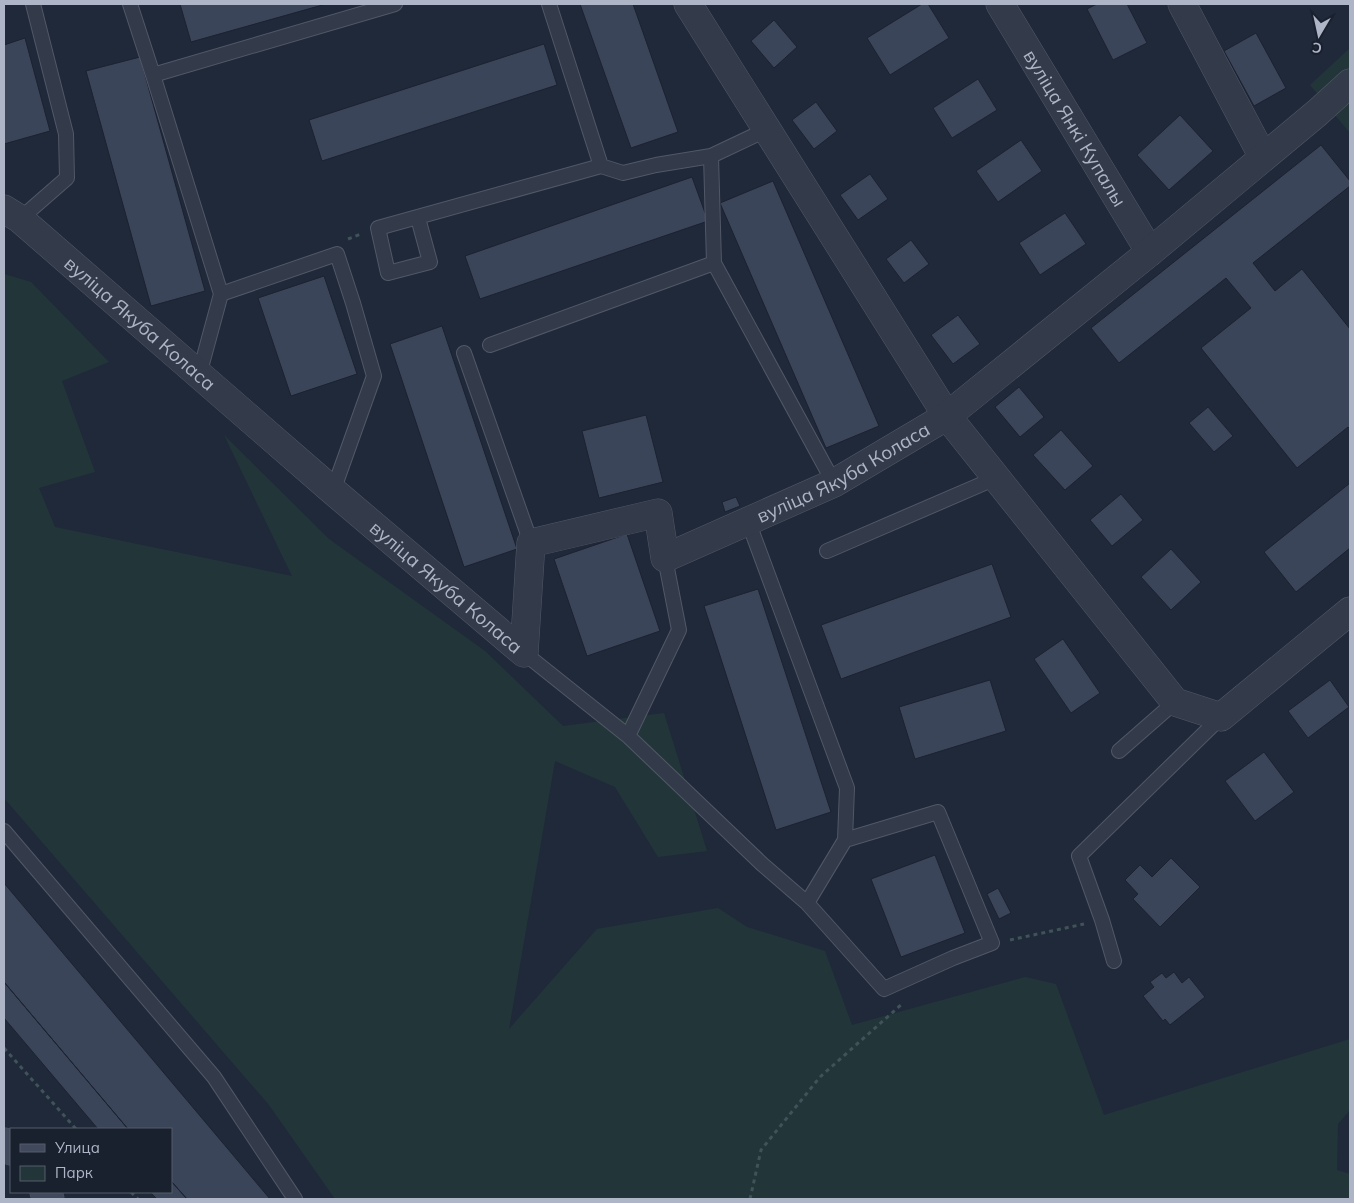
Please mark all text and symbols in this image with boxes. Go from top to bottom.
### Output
north arrow [1294,10,1344,60]
text: С [1311,38,1323,57]
street label: вуліца Янкі Купалы [1018,45,1132,211]
street label: вуліца Якуба Коласа [59,251,221,396]
street label: вуліца Якуба Коласа [753,417,934,528]
street label: вуліца Якуба Коласа [365,516,527,659]
legend [10,1128,172,1193]
text: Улица [54,1138,100,1157]
text: Парк [55,1163,94,1182]

